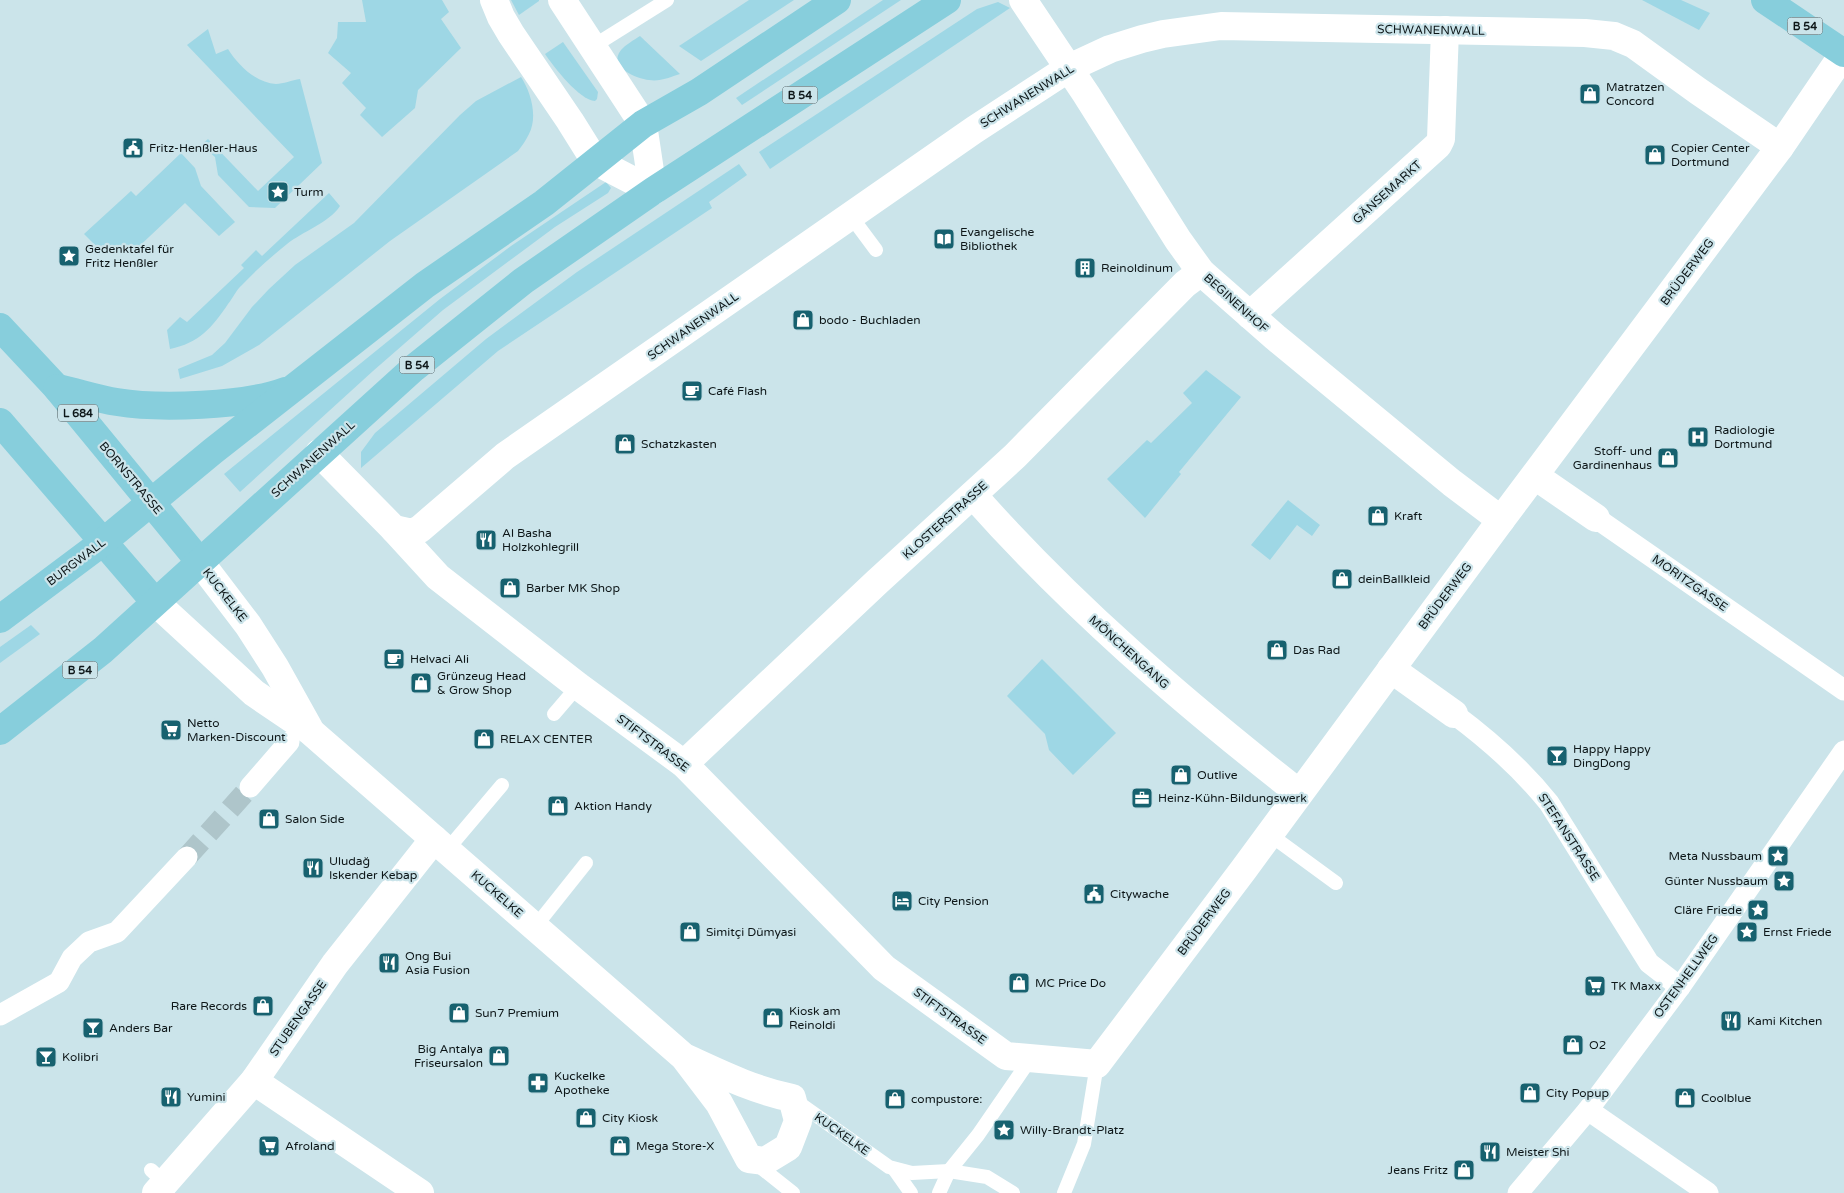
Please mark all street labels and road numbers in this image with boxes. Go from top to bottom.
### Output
road number: B 54 [1788,18,1822,34]
street label: SCHWANENWALL [1377,22,1485,38]
street label: SCHWANENWALL [978,61,1076,130]
road number: B 54 [782,86,818,104]
street label: GÄNSEMARKT [1350,157,1425,226]
street label: BRÜDERWEG [1657,236,1717,308]
street label: BEGINENHOF [1201,271,1271,335]
street label: SCHWANENWALL [645,289,741,363]
road number: B 54 [400,356,434,374]
road number: L 684 [58,404,98,422]
street label: SCHWANENWALL [268,418,358,500]
street label: BORNSTRASSE [97,439,166,517]
street label: KLOSTERSTRASSE [900,478,991,562]
street label: BURGWALL [44,535,108,589]
street label: MORITZGASSE [1650,552,1731,614]
street label: BRÜDERWEG [1415,560,1475,632]
street label: KUCKELKE [200,566,250,625]
street label: MÖNCHENGANG [1086,613,1172,691]
road number: B 54 [62,662,98,678]
street label: STIFTSTRASSE [614,711,692,775]
street label: STEFANSTRASSE [1536,791,1603,884]
street label: KUCKELKE [468,868,526,920]
street label: BRÜDERWEG [1174,886,1234,958]
street label: OSTENHELLWEG [1651,931,1721,1021]
street label: STUBENGASSE [267,977,330,1059]
street label: STIFTSTRASSE [911,985,989,1047]
street label: KUCKELKE [812,1110,872,1158]

